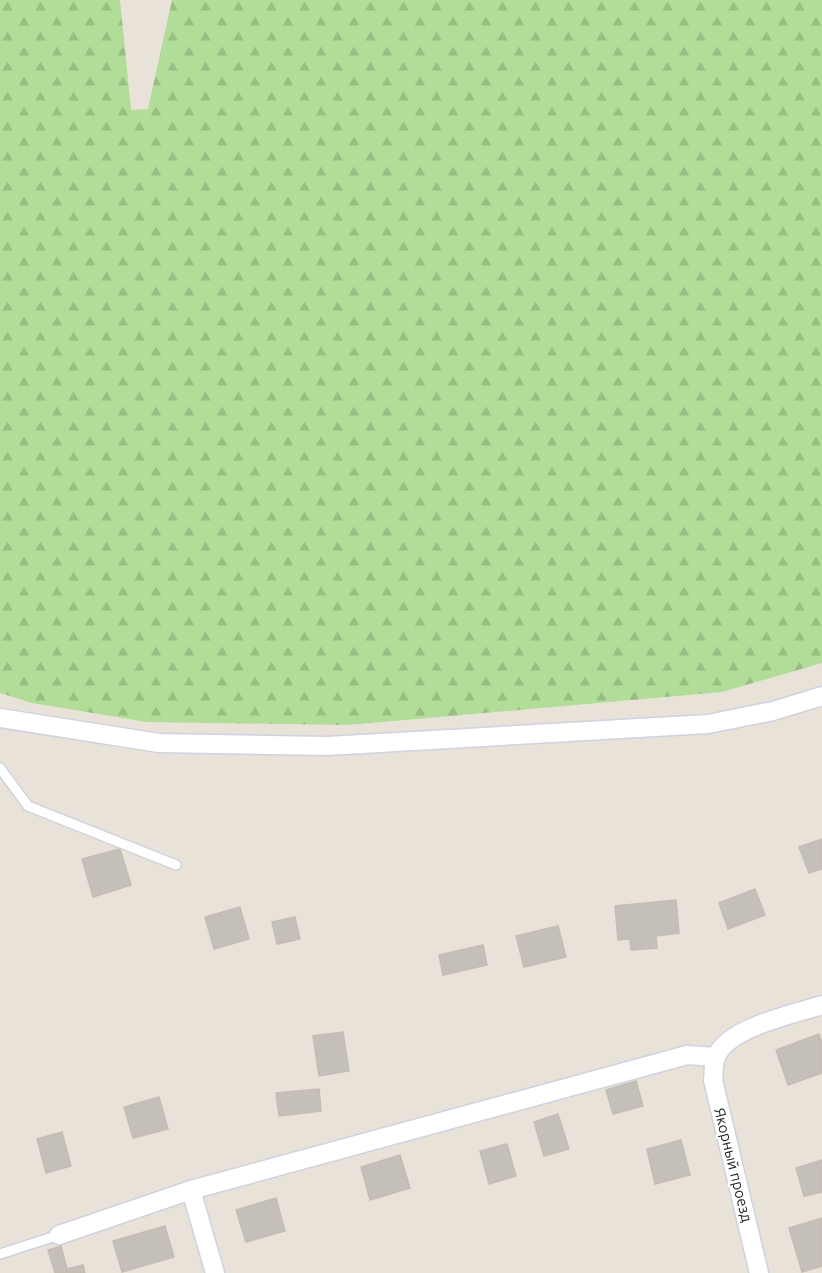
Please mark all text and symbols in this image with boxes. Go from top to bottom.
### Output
street label: Якорный проезд [711,1106,756,1224]

